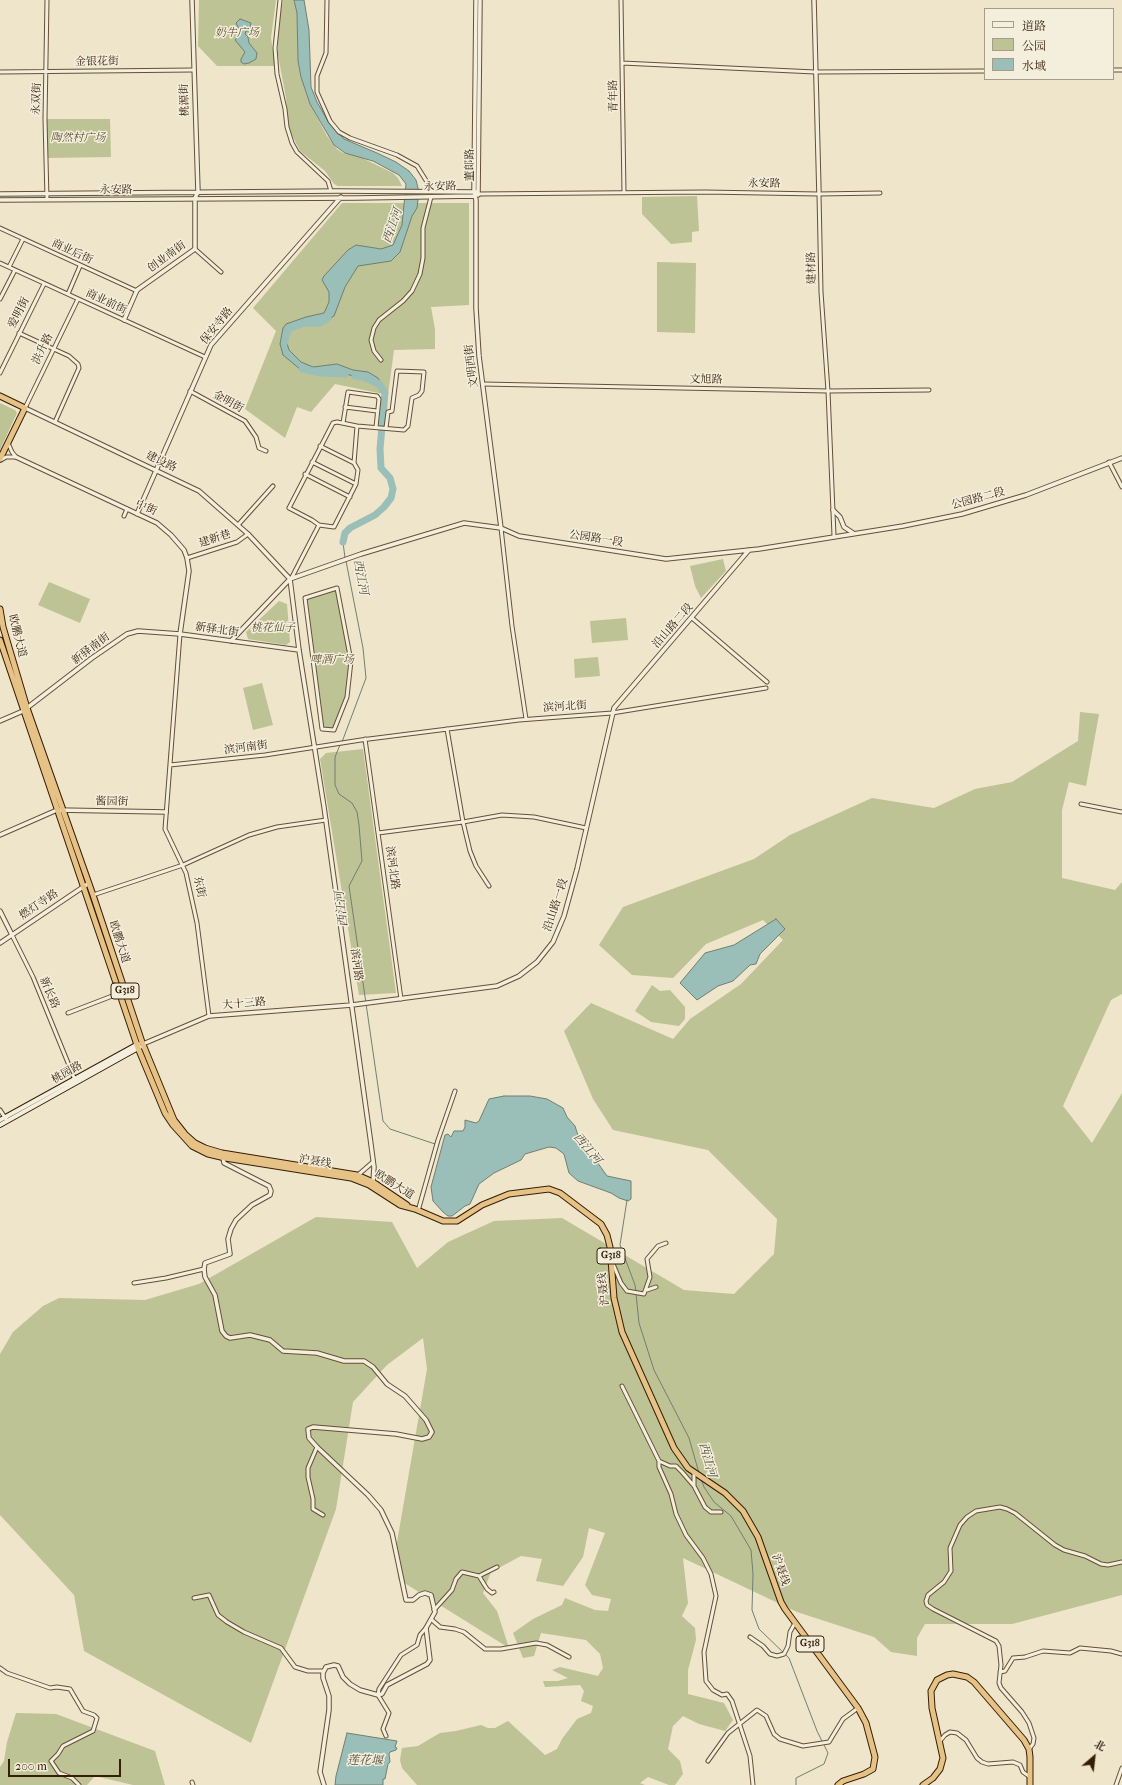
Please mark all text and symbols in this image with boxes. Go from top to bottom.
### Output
legend [984,8,1114,80]
text: 道路 [1022,19,1046,33]
park label: 奶牛广场 [215,26,259,40]
text: 公园 [1022,39,1046,53]
street label: 金银花街 [75,55,119,69]
text: 水域 [1022,59,1046,73]
street label: 青年路 [607,79,621,113]
street label: 永双街 [30,82,44,116]
street label: 桃源街 [178,83,192,117]
park label: 陶然村广场 [51,131,105,145]
street label: 董郞路 [463,149,477,181]
street label: 永安路 [747,177,781,191]
street label: 永安路 [423,180,457,194]
street label: 永安路 [100,183,132,197]
water label: 西江河 [380,207,406,245]
street label: 商业后街 [49,237,95,267]
street label: 创业南街 [145,239,189,275]
street label: 建材路 [805,251,819,285]
street label: 商业前街 [83,287,129,317]
street label: 爱明街 [6,295,32,331]
street label: 保安寺路 [198,305,236,347]
street label: 洪升路 [30,331,56,367]
street label: 文明西街 [463,343,481,389]
street label: 文旭路 [689,373,723,387]
street label: 金明街 [210,388,246,416]
street label: 建设路 [143,449,179,475]
street label: 公园路二段 [950,486,1006,512]
street label: 中街 [133,497,159,519]
street label: 建新巷 [197,528,233,550]
street label: 公园路一段 [568,528,624,550]
water label: 西江河 [349,558,371,596]
street label: 沿山路二段 [650,601,696,651]
street label: 欧鹏大道 [5,613,29,659]
street label: 新驿北街 [194,620,240,640]
park label: 桃花仙子 [251,621,295,635]
street label: 新驿南街 [69,630,113,668]
park label: 啤酒广场 [310,653,354,667]
street label: 滨河北街 [543,699,587,715]
street label: 滨河南街 [223,739,269,757]
street label: 酱园街 [95,795,129,809]
street label: 滨河北路 [382,845,402,891]
street label: 东街 [190,875,208,899]
street label: 沿山路一段 [541,877,571,933]
street label: 燃灯寺路 [17,887,61,923]
water label: 西江河 [333,890,351,928]
street label: 欧鹏大道 [106,919,132,965]
street label: 滨河路 [347,948,365,982]
street label: 新长路 [36,975,62,1011]
road number: G318 [111,983,139,999]
street label: 大十三路 [222,996,266,1012]
street label: 桃园路 [49,1059,85,1087]
water label: 西江河 [570,1131,604,1167]
street label: 沪聂线 [298,1153,332,1171]
street label: 欧鹏大道 [372,1168,416,1202]
road number: G318 [597,1248,625,1264]
street label: 沪聂线 [596,1272,612,1306]
water label: 西江河 [695,1441,719,1479]
street label: 沪聂线 [768,1552,792,1588]
road number: G318 [796,1636,824,1652]
north arrow [1074,1737,1114,1777]
text: 北 [1092,1738,1108,1754]
scale bar [10,1751,123,1777]
water label: 莲花堰 [347,1754,383,1768]
text: 200 m [15,1759,47,1773]

